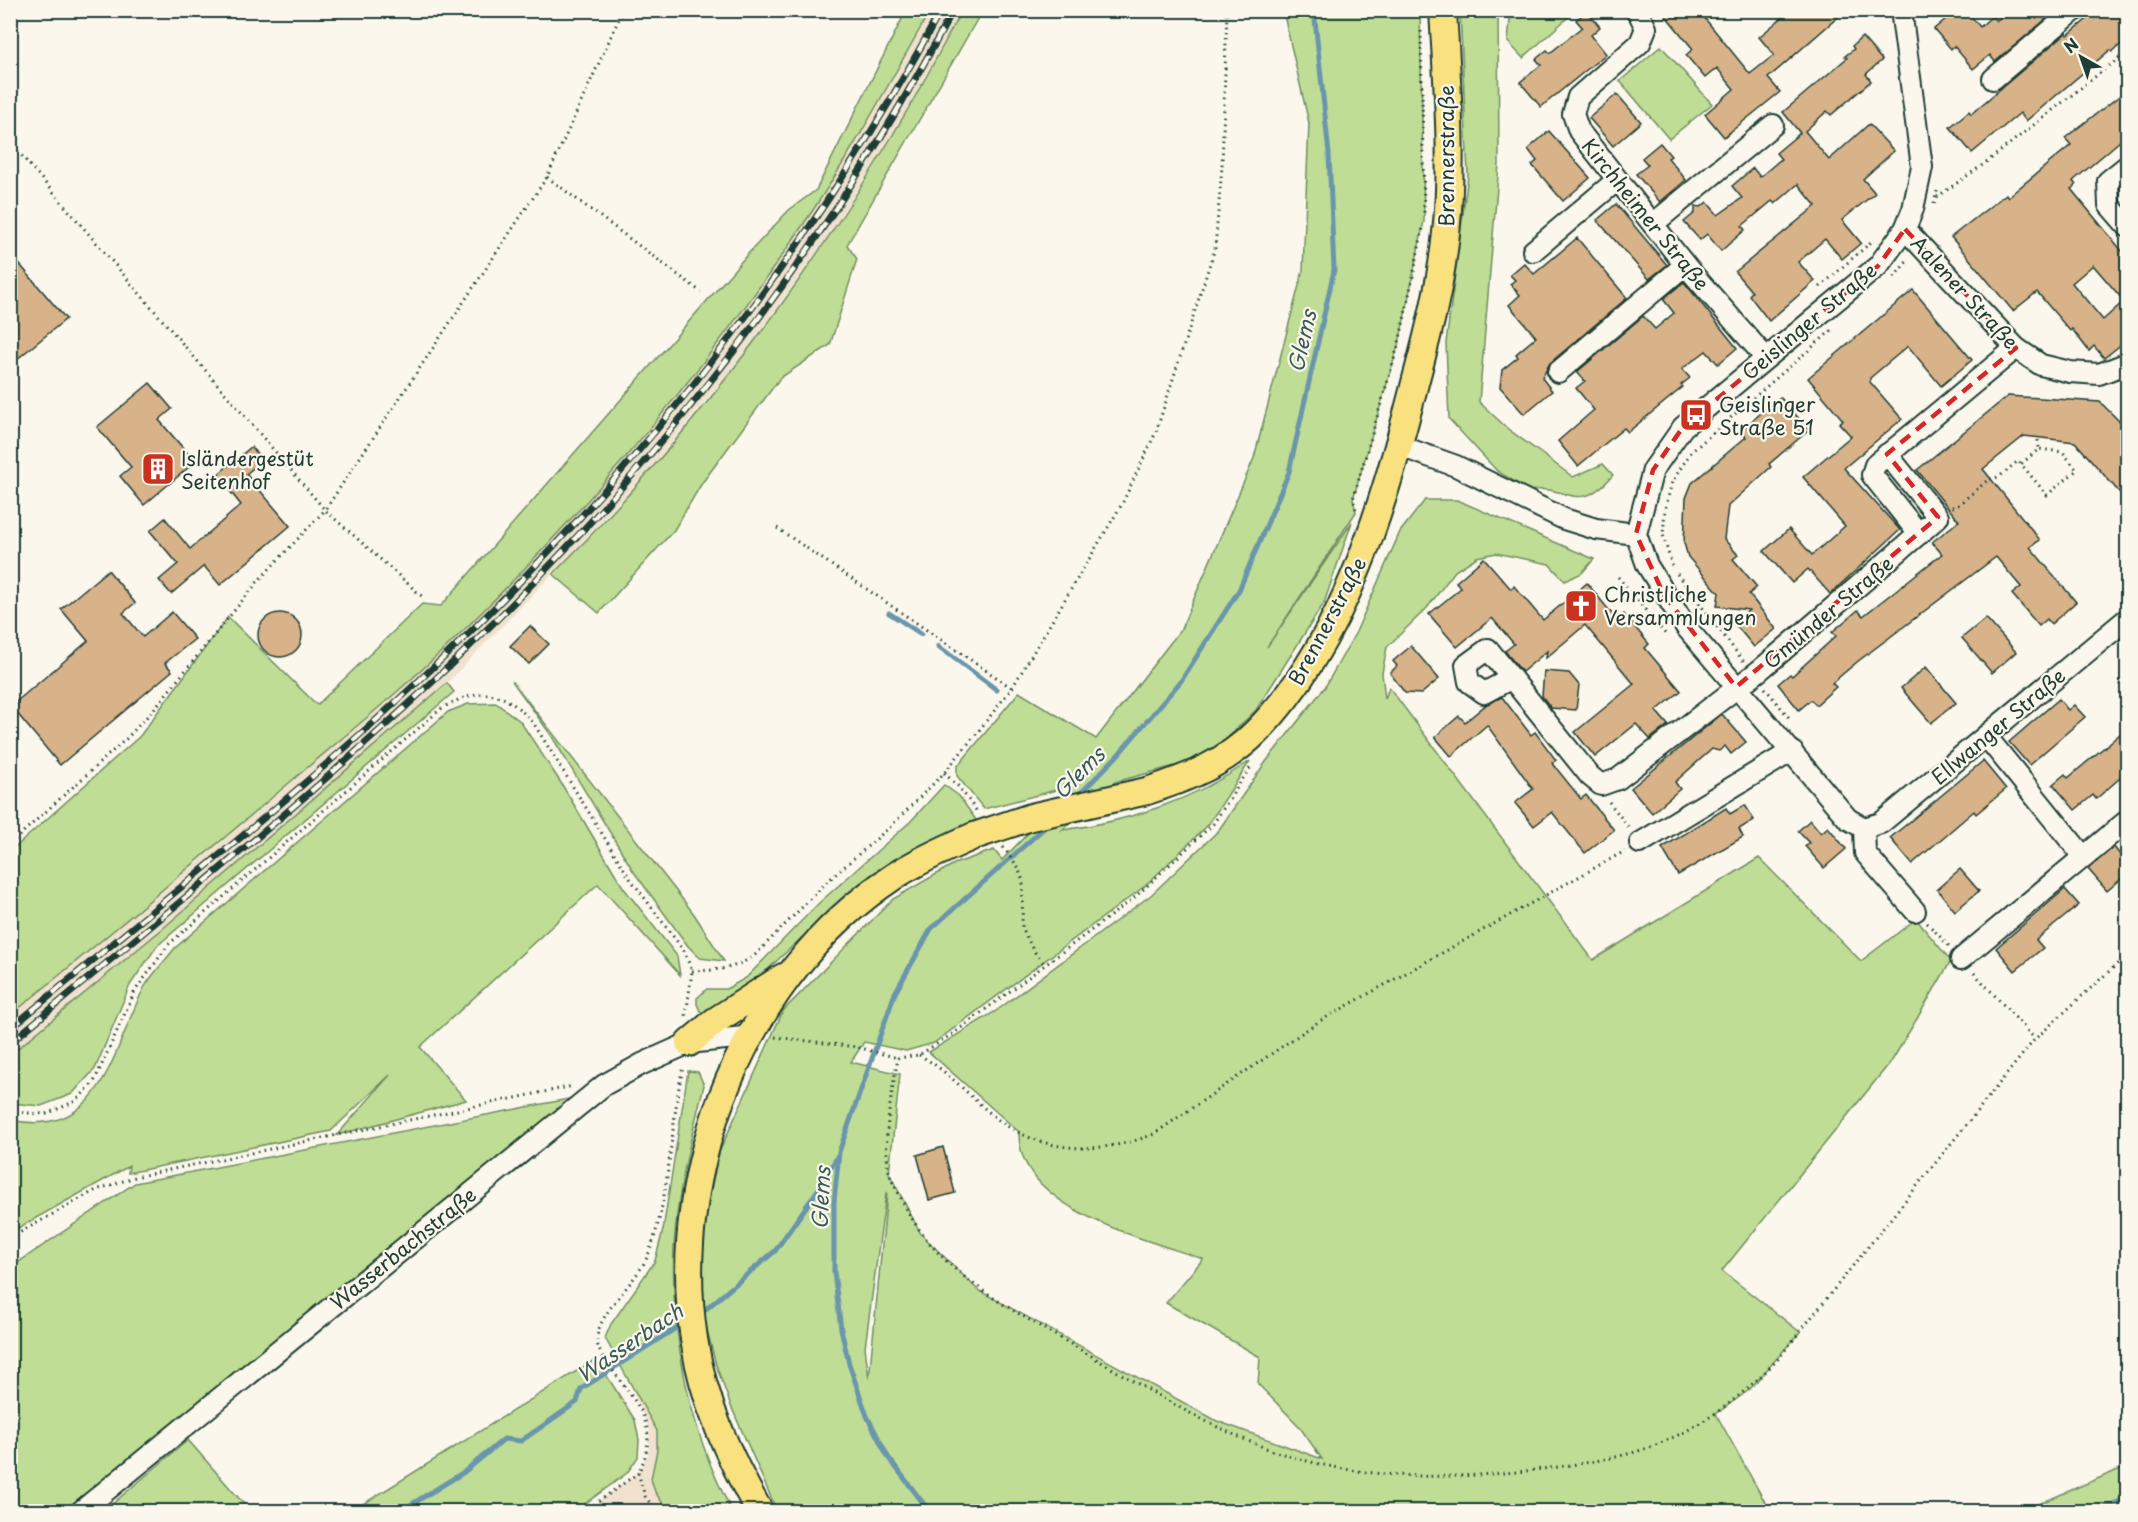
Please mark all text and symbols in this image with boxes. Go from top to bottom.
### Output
north arrow [2051,27,2111,87]
text: N [2058,31,2083,58]
street label: Brennerstraße [1431,85,1461,227]
street label: Kirchheimer Straße [1575,131,1717,297]
street label: Aalener Straße [1904,228,2026,356]
street label: Geislinger Straße [1735,255,1883,387]
water label: Glems [1278,305,1324,375]
place label: Geislinger Straße 51 [1719,389,1816,442]
bus stop icon: Geislinger Straße 51 [1678,397,1714,433]
place label: Isländergestüt Seitenhof [181,443,314,496]
building icon: Isländergestüt Seitenhof [140,451,176,487]
street label: Gmünder Straße [1756,549,1900,675]
street label: Brennerstraße [1281,551,1373,691]
place label: Christliche Versammlungen [1604,579,1757,632]
church icon: Christliche Versammlungen [1563,588,1599,624]
street label: Ellwanger Straße [1924,661,2072,791]
water label: Glems [1045,737,1113,805]
water label: Glems [802,1164,838,1230]
street label: Wasserbachstraße [323,1180,483,1316]
water label: Wasserbach [569,1294,689,1390]

